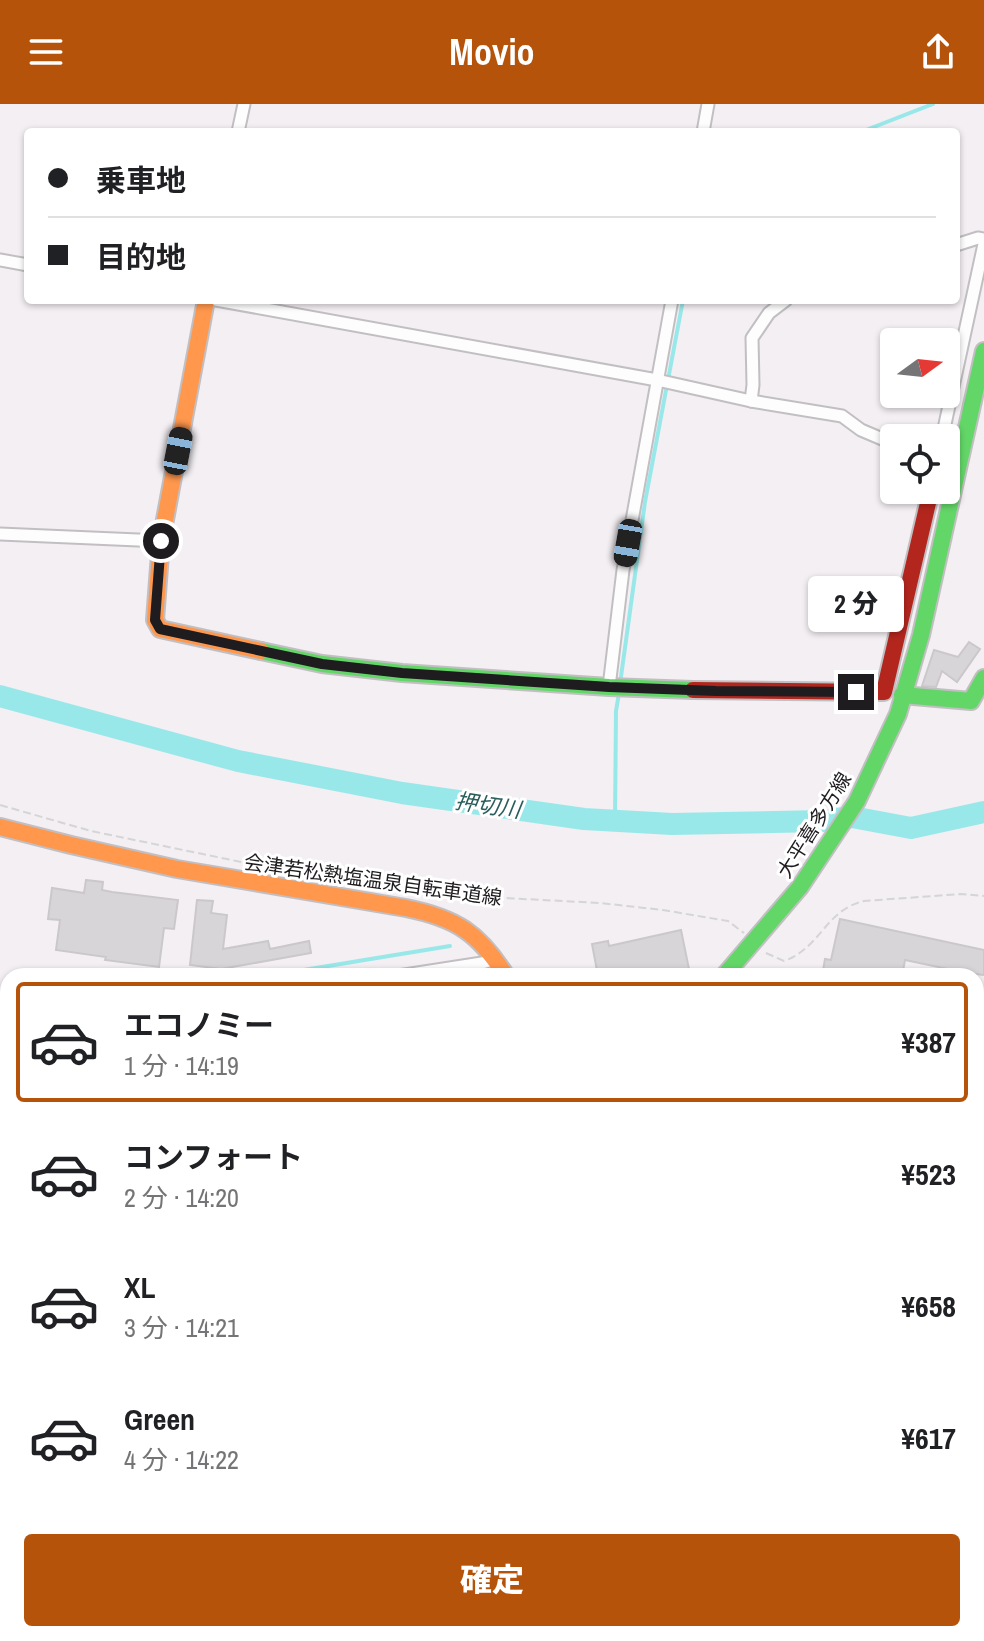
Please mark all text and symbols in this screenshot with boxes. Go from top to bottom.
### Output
text: Movio [449,28,535,76]
icon: menu [24,30,68,74]
icon: share [916,30,960,74]
text: 乗車地 [96,160,186,200]
text: 目的地 [96,237,186,277]
north arrow [880,328,960,408]
map controls [880,328,960,504]
button: locate [880,424,960,504]
car [162,425,194,477]
car [612,517,644,569]
route start [143,523,179,559]
callout: 2 分 [808,576,904,632]
text: 2 分 [834,586,878,621]
route end [838,674,874,710]
street label: 大平喜多方線 [770,767,857,883]
water label: 押切川 [453,786,525,825]
street label: 会津若松熱塩温泉自転車道線 [242,848,504,911]
text: エコノミー [124,1005,274,1045]
icon: car [28,1006,100,1078]
text: ¥387 [901,1022,956,1062]
text: 1 分 · 14:19 [124,1048,239,1083]
text: コンフォート [124,1137,303,1177]
icon: car [28,1138,100,1210]
text: ¥523 [901,1154,956,1194]
text: 2 分 · 14:20 [124,1180,239,1215]
text: XL [124,1267,155,1307]
icon: car [28,1270,100,1342]
text: ¥658 [901,1286,956,1326]
text: 3 分 · 14:21 [124,1310,239,1345]
text: Green [124,1399,195,1439]
icon: car [28,1402,100,1474]
text: ¥617 [901,1418,956,1458]
text: 4 分 · 14:22 [124,1442,239,1477]
button: 確定 [24,1534,960,1626]

